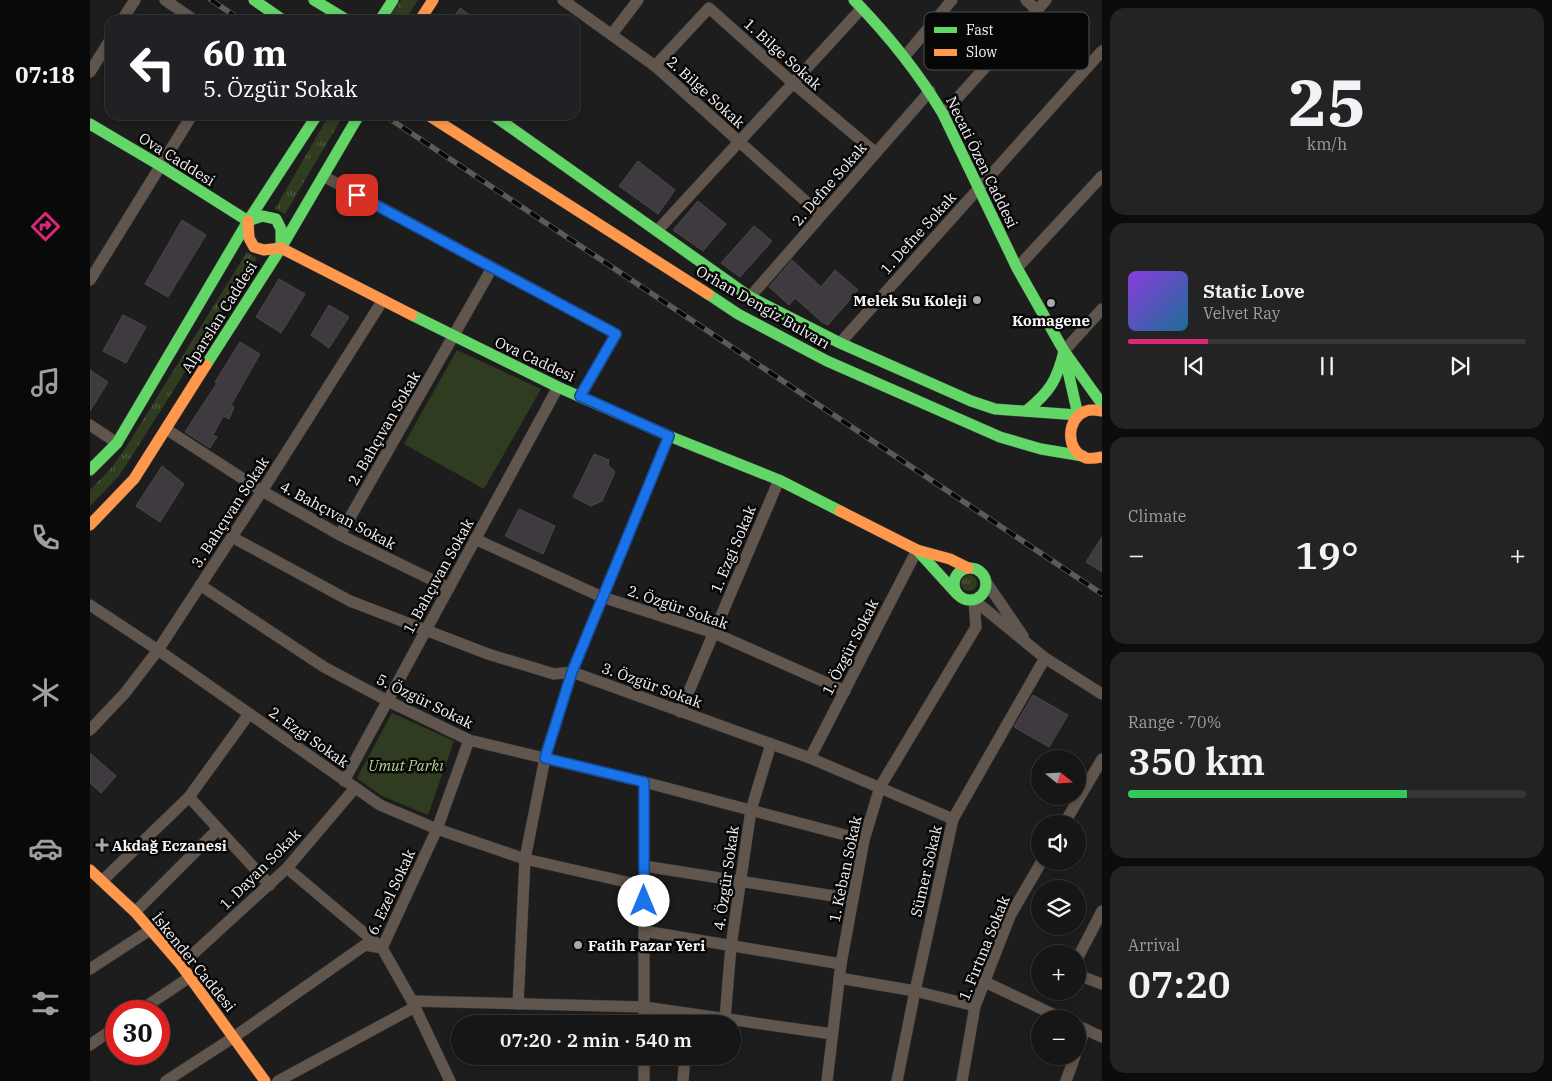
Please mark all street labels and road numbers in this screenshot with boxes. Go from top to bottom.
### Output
street label: 1. Bilge Sokak [740,14,826,94]
street label: 2. Bilge Sokak [663,52,749,132]
street label: Necati Özen Caddesi [942,93,1022,231]
street label: Ova Caddesi [135,128,219,190]
street label: 2. Defne Sokak [788,138,871,230]
street label: 1. Defne Sokak [876,188,960,278]
street label: Alparslan Caddesi [177,257,261,376]
street label: Orhan Dengiz Bulvarı [693,261,833,353]
street label: Ova Caddesi [492,332,578,386]
street label: 2. Bahçıvan Sokak [344,367,425,488]
street label: 3. Bahçıvan Sokak [187,453,273,571]
street label: 4. Bahçıvan Sokak [277,476,399,554]
street label: 1. Ezgi Sokak [706,502,760,596]
street label: 1. Bahçıvan Sokak [399,515,478,637]
street label: 2. Özgür Sokak [625,581,731,633]
street label: 1. Özgür Sokak [818,596,883,698]
street label: 3. Özgür Sokak [599,658,705,712]
street label: 5. Özgür Sokak [373,669,477,733]
street label: 2. Ezgi Sokak [265,703,353,772]
street label: 1. Keban Sokak [824,814,866,924]
street label: Sümer Sokak [906,823,946,919]
street label: 1. Dayan Sokak [215,824,305,914]
street label: 4. Özgür Sokak [709,824,743,932]
street label: 6. Ezel Sokak [363,846,419,938]
street label: 1. Fırtına Sokak [954,893,1014,1003]
street label: İskender Caddesi [148,909,240,1016]

